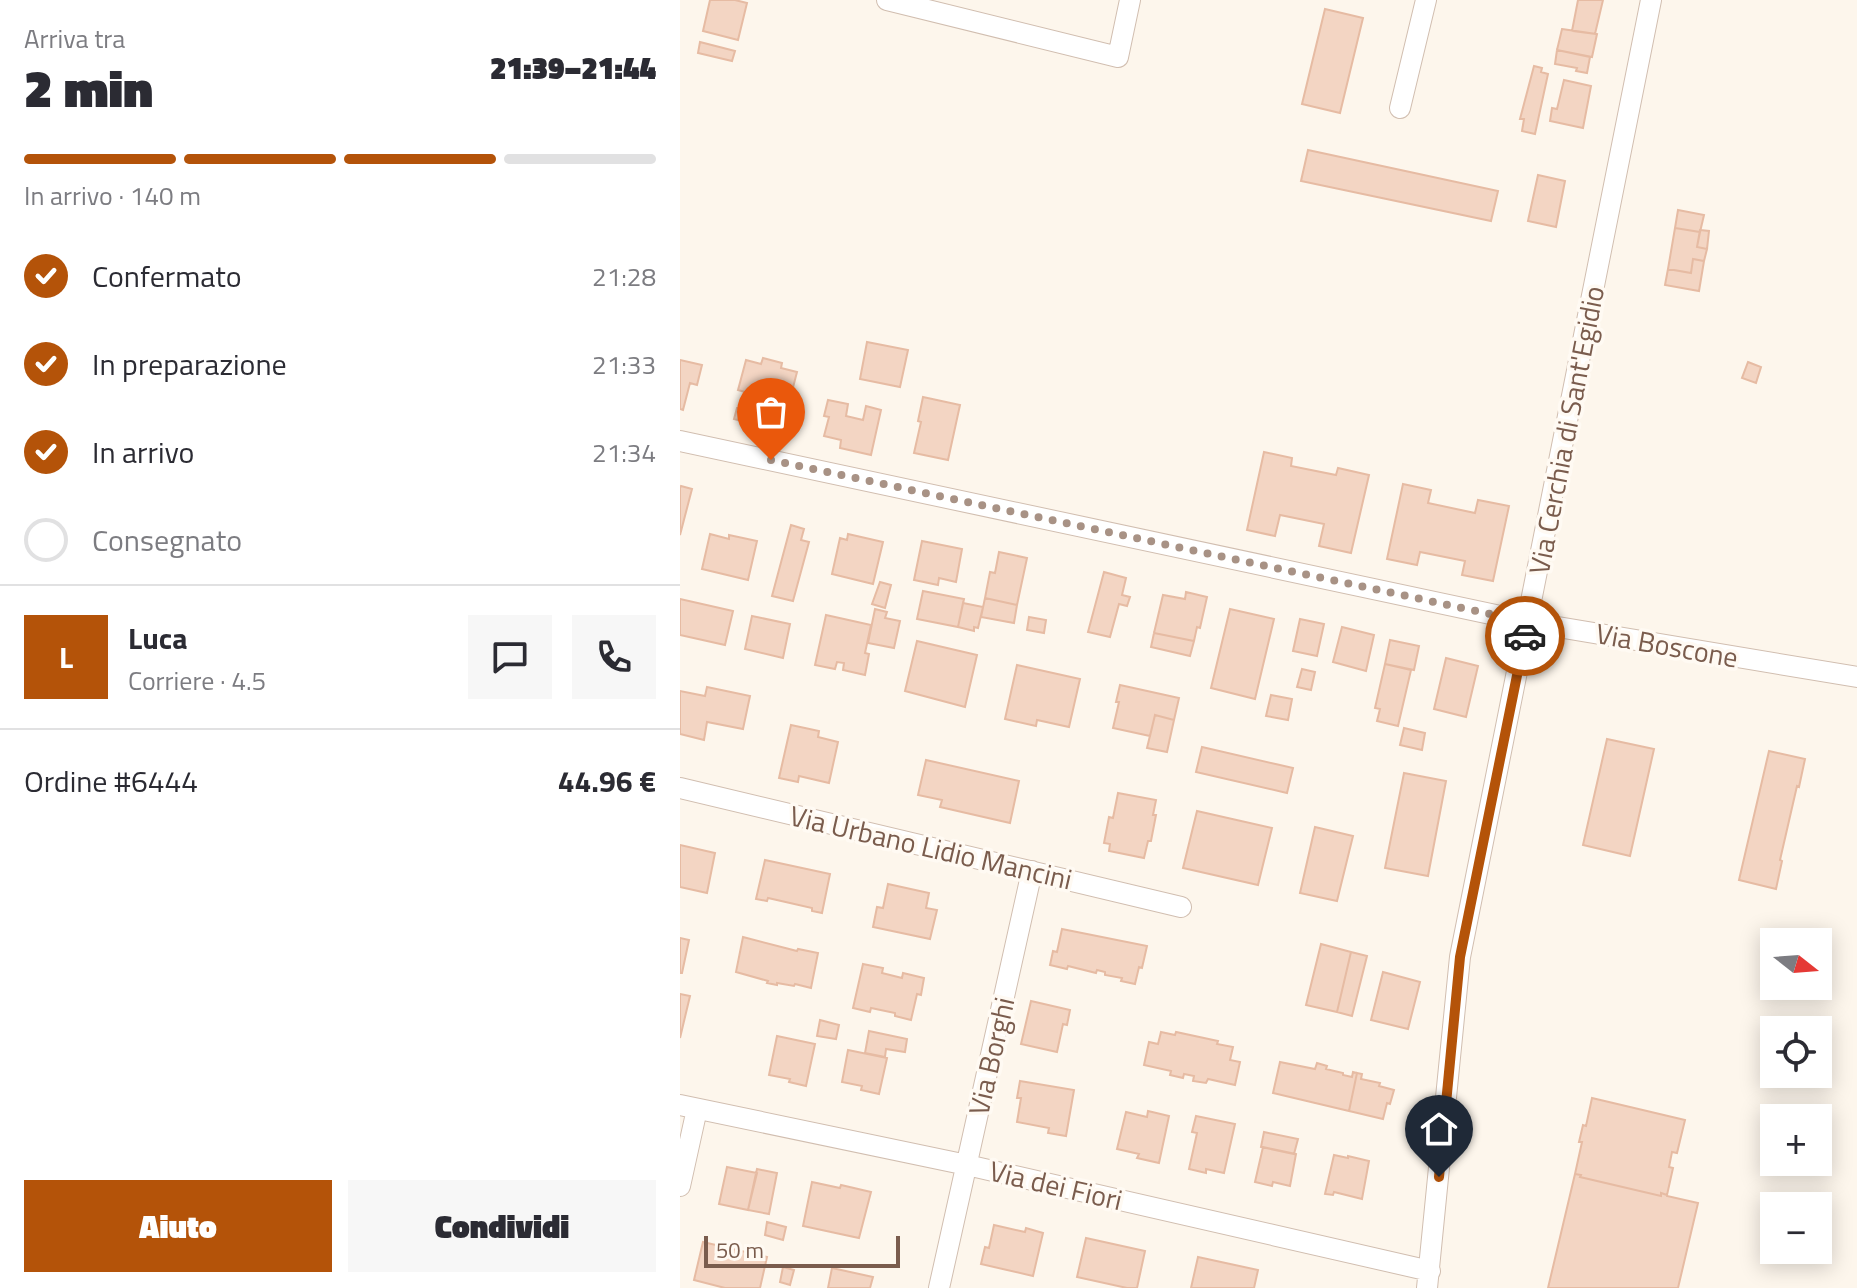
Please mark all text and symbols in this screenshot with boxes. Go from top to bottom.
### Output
text: Arriva tra [24,19,125,58]
text: 21:39–21:44 [490,45,656,91]
text: 2 min [24,48,153,127]
text: In arrivo · 140 m [24,176,201,215]
text: Confermato [92,253,242,299]
icon: check [24,254,68,298]
text: 21:28 [592,257,656,296]
street label: Via Cerchia di Sant'Egidio [1517,282,1615,578]
text: In preparazione [92,341,287,387]
icon: check [24,342,68,386]
text: 21:33 [592,345,656,384]
pin [737,378,805,460]
icon: bag [749,390,793,434]
text: In arrivo [92,429,194,475]
icon: check [24,430,68,474]
text: 21:34 [592,433,656,472]
text: Consegnato [92,517,242,563]
courier [1485,596,1565,676]
street label: Via Boscone [1593,611,1741,679]
icon: car [1503,614,1547,658]
text: Luca [128,615,187,661]
button: chat [468,615,552,699]
button: phone [572,615,656,699]
text: L [59,634,73,680]
text: Corriere · 4.5 [128,661,266,700]
text: Ordine #6444 [24,758,198,804]
text: 44.96 € [558,758,656,804]
street label: Via Urbano Lidio Mancini [786,794,1076,900]
north arrow [1760,928,1832,1000]
map controls [1760,928,1832,1264]
street label: Via Borghi [957,993,1025,1119]
button: locate [1760,1016,1832,1088]
pin [1405,1095,1473,1177]
button: + [1760,1104,1832,1176]
icon: home [1417,1107,1461,1151]
street label: Via dei Fiori [985,1149,1127,1221]
button: Aiuto [24,1180,332,1272]
button: Condividi [348,1180,656,1272]
button: − [1760,1192,1832,1264]
scale bar [704,1232,900,1268]
text: 50 m [716,1233,764,1267]

